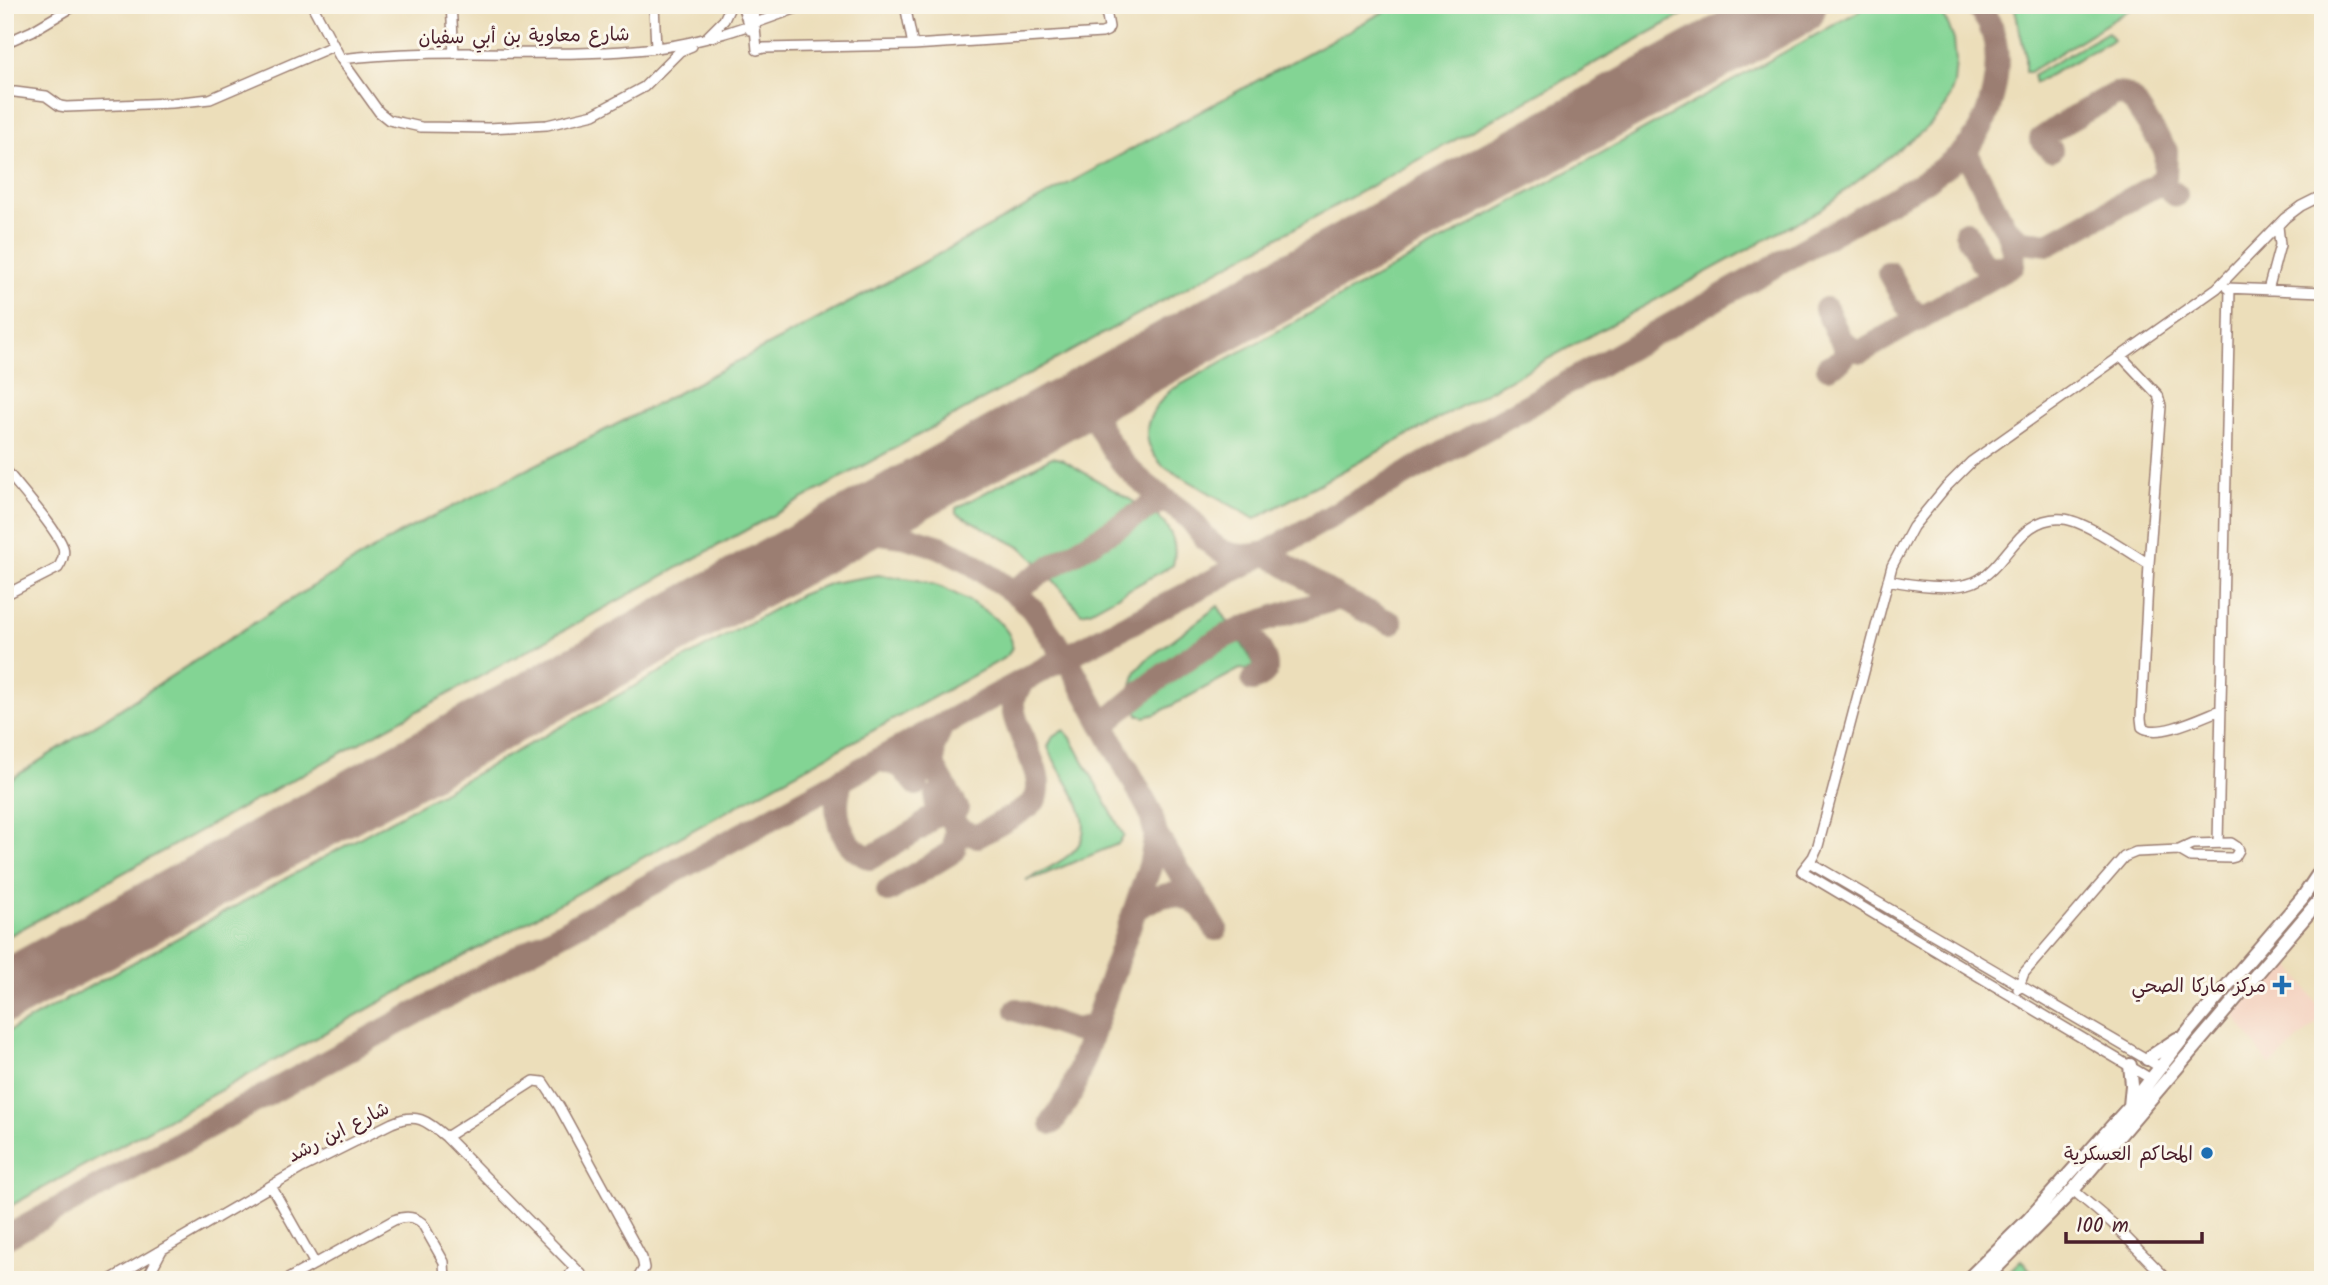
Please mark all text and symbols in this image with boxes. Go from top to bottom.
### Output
street label: شارع معاوية بن أبي سفيان [418,20,630,54]
place label: مركز ماركا الصحي [2131,972,2266,1002]
marker: مركز ماركا الصحي [2272,975,2292,995]
street label: شارع ابن رشد [283,1094,395,1171]
place label: المحاكم العسكرية [2064,1140,2193,1170]
marker: المحاكم العسكرية [2199,1145,2215,1161]
scale bar [2066,1201,2202,1245]
text: 100 m [2076,1210,2129,1243]

